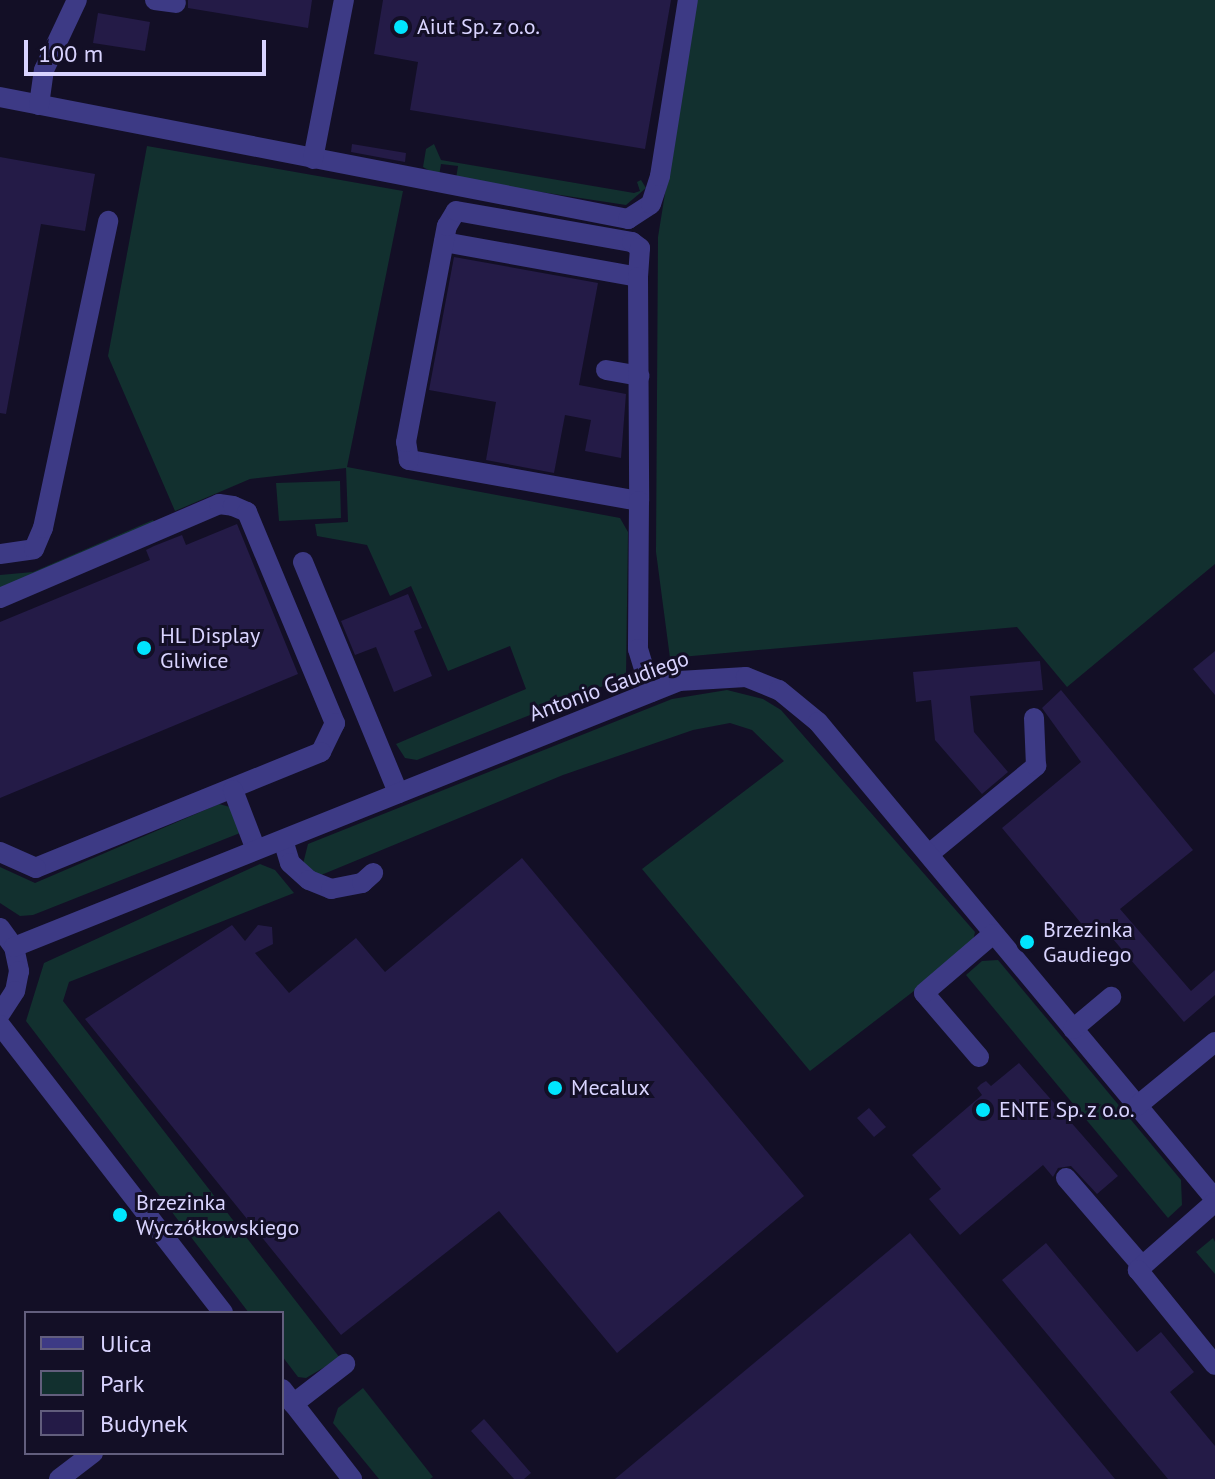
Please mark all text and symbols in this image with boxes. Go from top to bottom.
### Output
place label: Aiut Sp. z o.o. [417,14,543,40]
marker: Aiut Sp. z o.o. [392,18,410,36]
scale bar [28,24,270,74]
text: 100 m [38,38,103,69]
place label: HL Display Gliwice [160,622,261,674]
marker: HL Display Gliwice [135,639,153,657]
street label: Antonio Gaudiego [526,645,692,727]
place label: Brzezinka Gaudiego [1043,916,1133,968]
marker: Brzezinka Gaudiego [1018,933,1036,951]
place label: Mecalux [571,1075,650,1101]
marker: Mecalux [546,1079,564,1097]
place label: ENTE Sp. z o.o. [999,1097,1138,1123]
marker: ENTE Sp. z o.o. [974,1101,992,1119]
place label: Brzezinka Wyczółkowskiego [136,1189,299,1240]
marker: Brzezinka Wyczółkowskiego [111,1206,129,1224]
legend [24,1311,284,1455]
text: Ulica [100,1328,152,1359]
text: Park [100,1368,144,1399]
text: Budynek [100,1408,188,1439]

